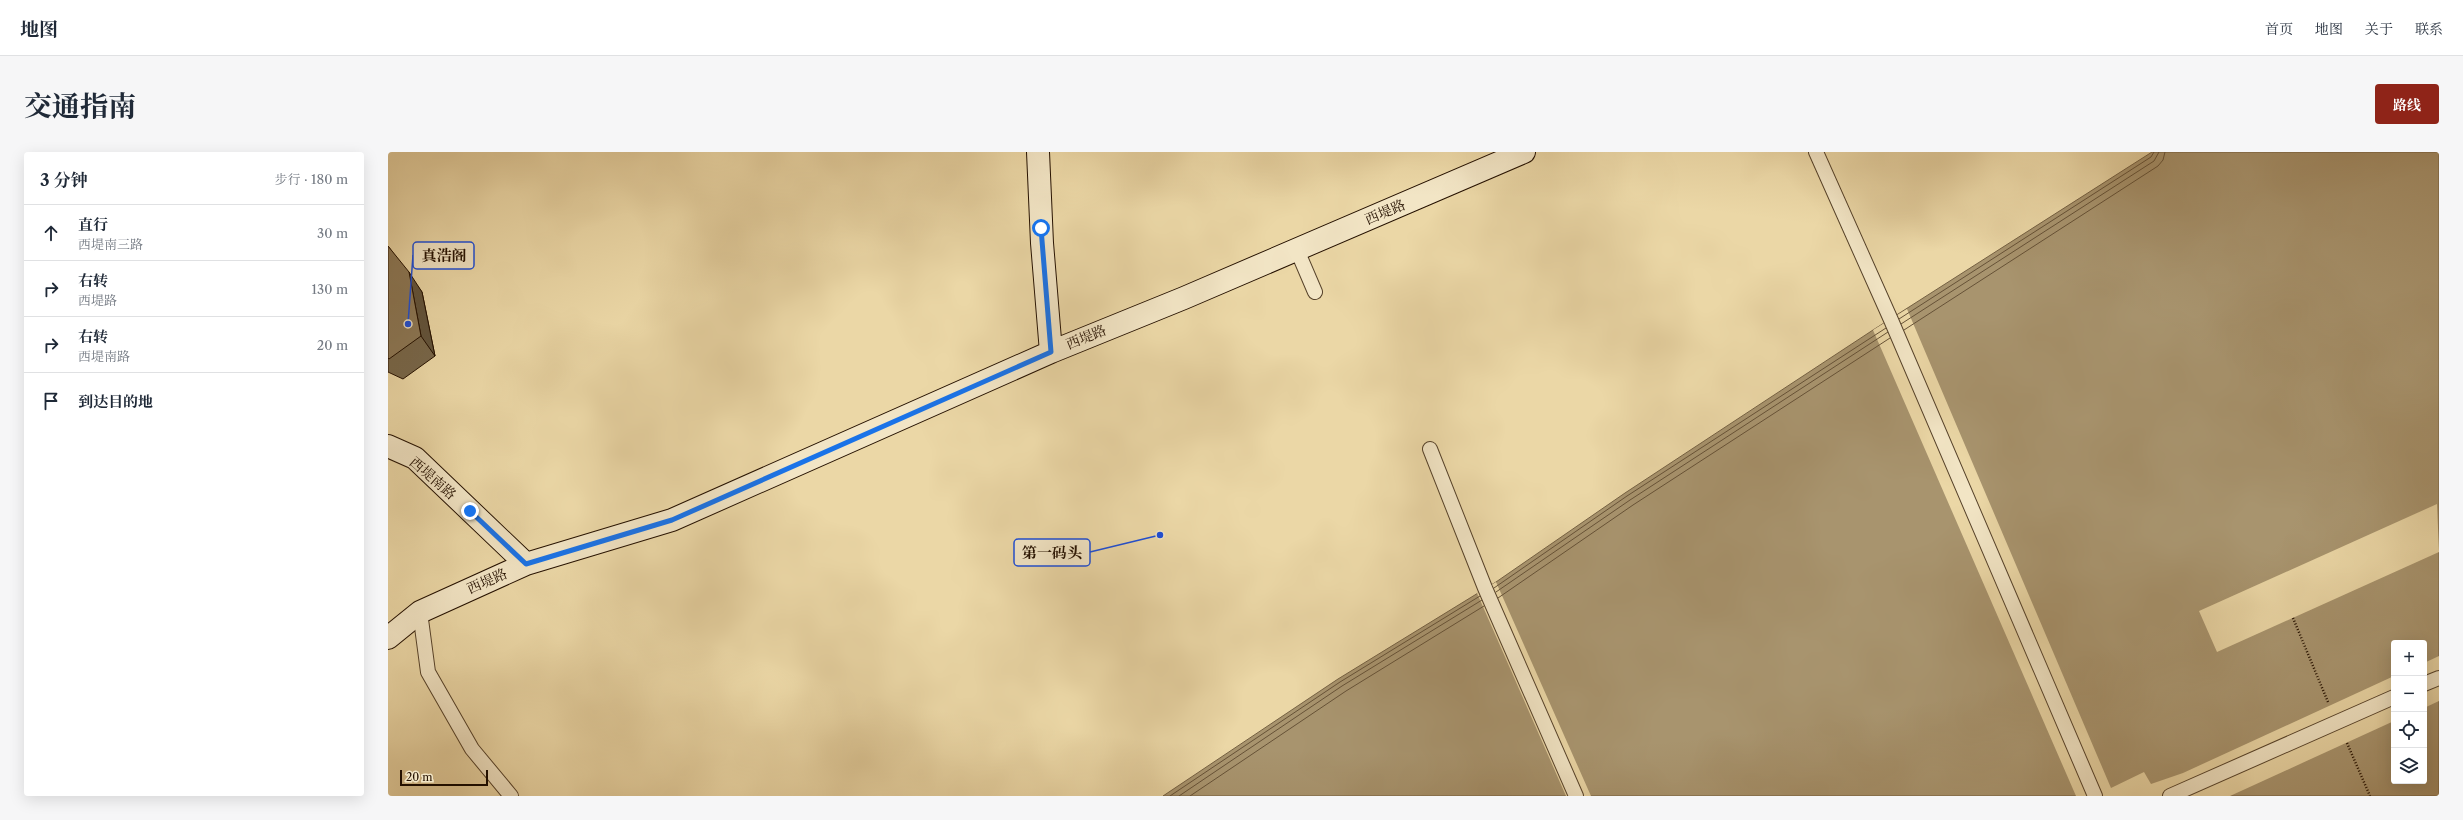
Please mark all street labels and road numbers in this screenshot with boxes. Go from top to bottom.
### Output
street label: 西堤路 [1362,196,1408,228]
street label: 西堤路 [1063,321,1109,353]
street label: 西堤南路 [406,453,460,503]
street label: 西堤路 [464,564,510,598]

